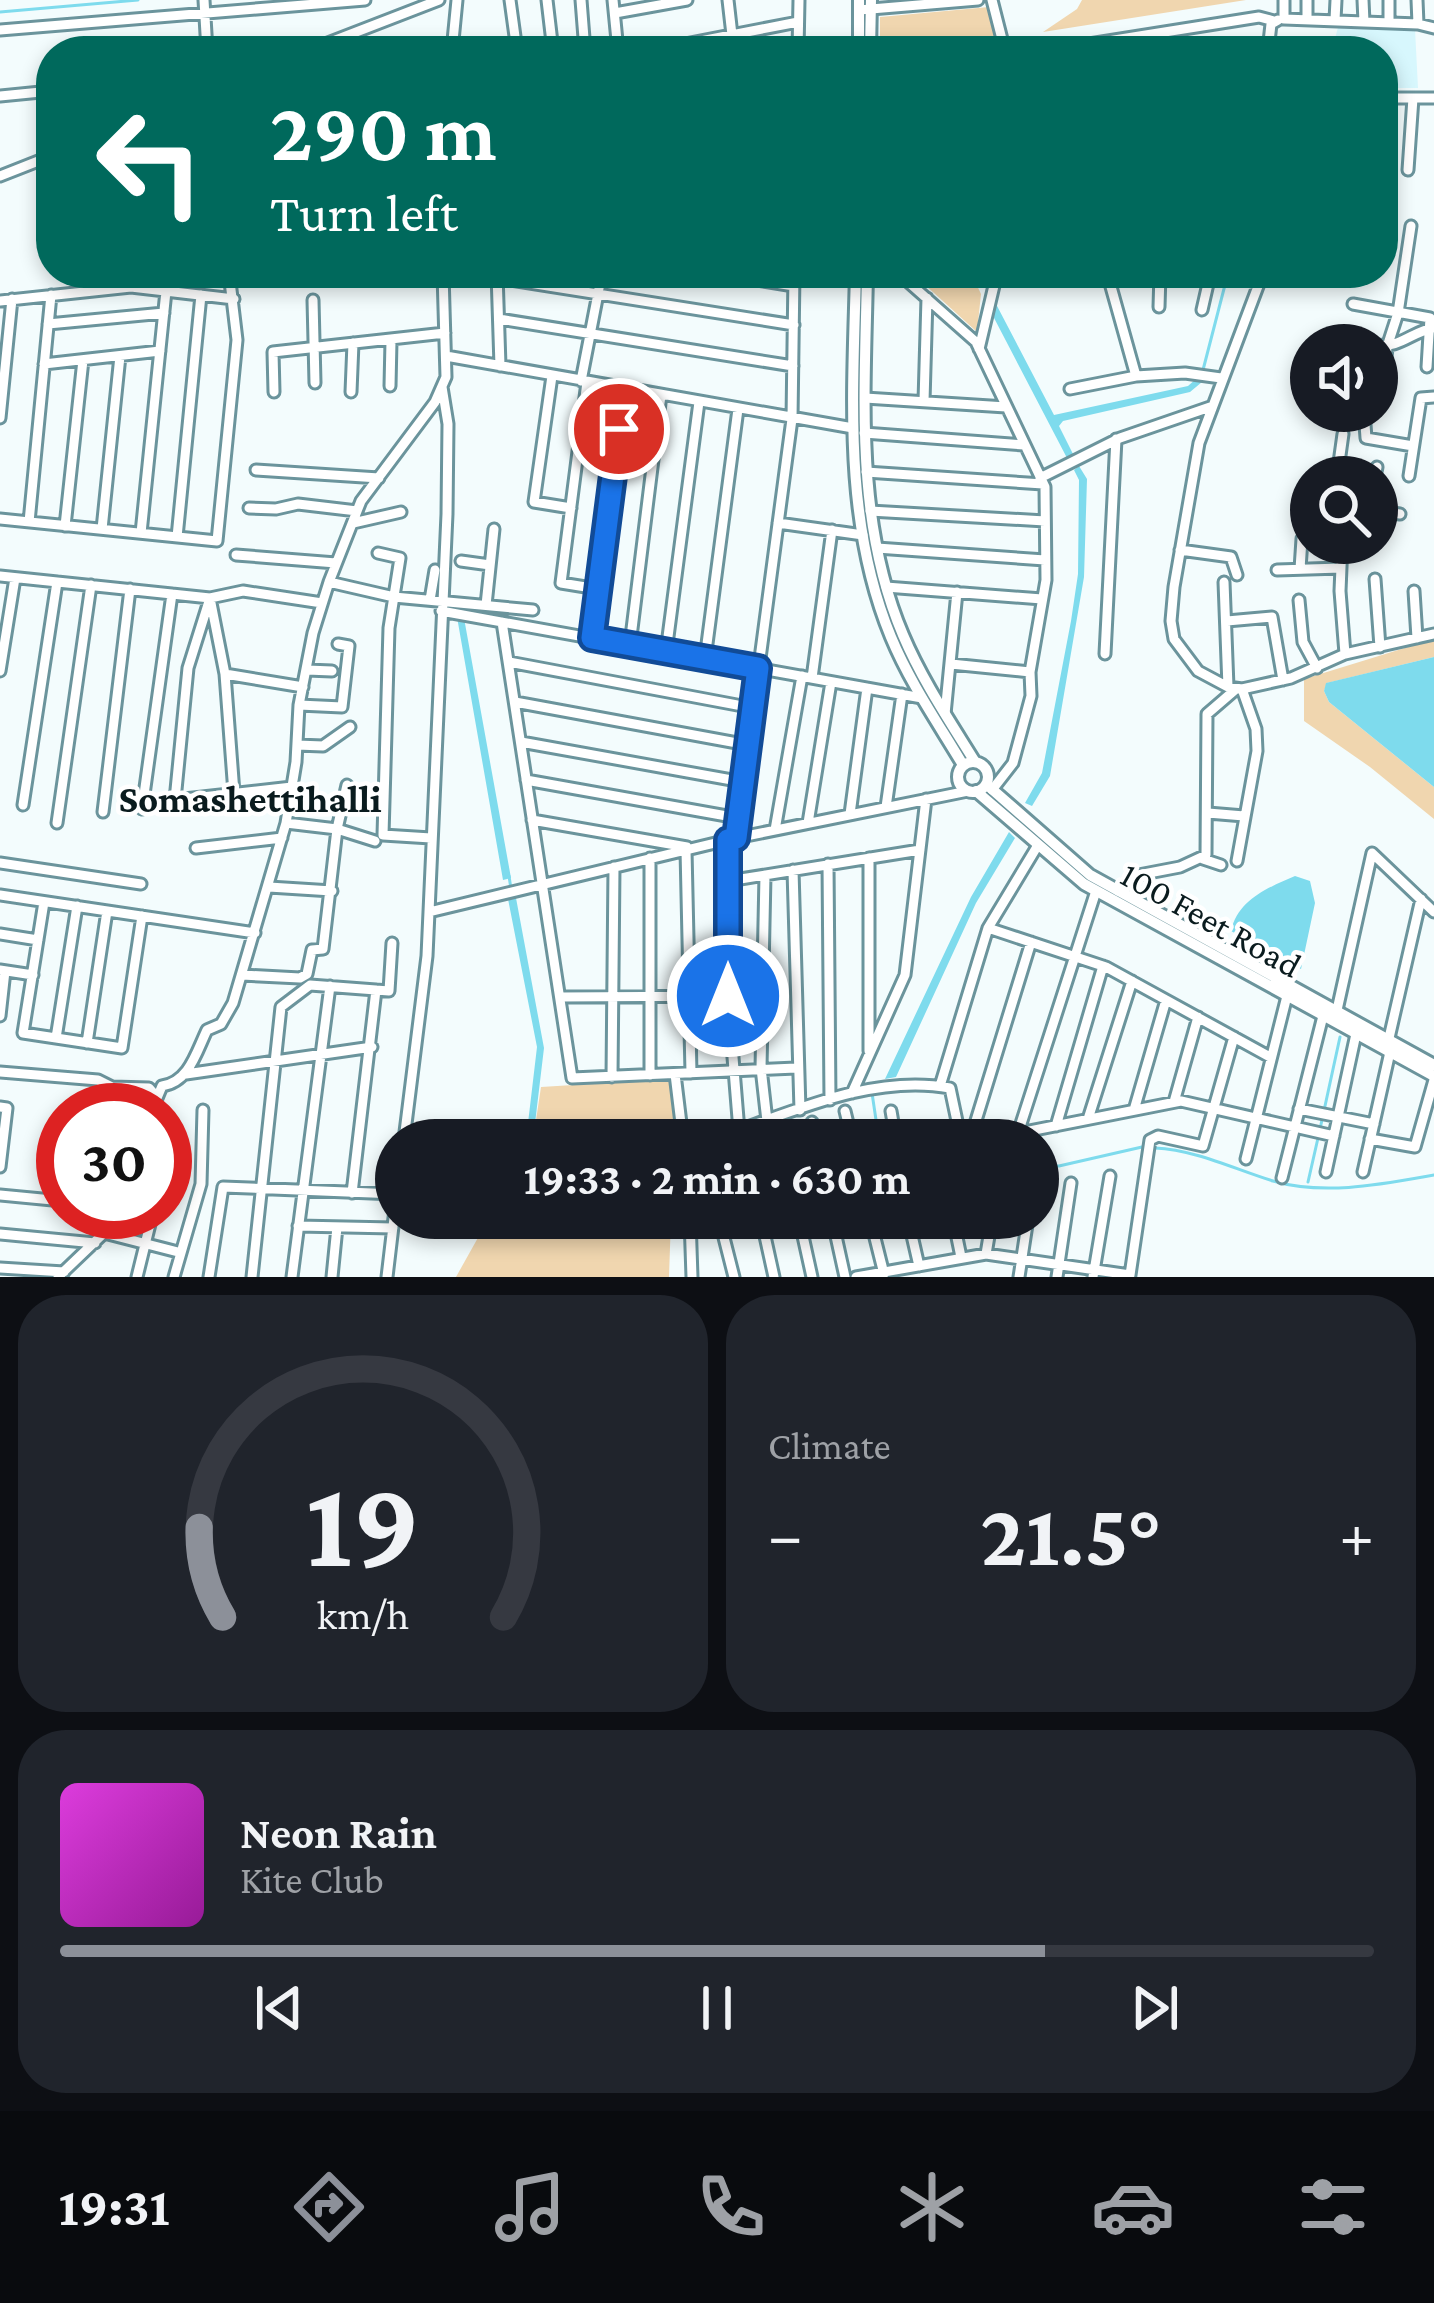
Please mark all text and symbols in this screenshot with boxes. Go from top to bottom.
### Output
icon: left [72,84,228,240]
text: 290 m [270,85,497,178]
text: Turn left [270,183,458,243]
map controls [1290,324,1398,564]
button: sound [1290,324,1398,432]
pin [568,378,670,480]
icon: arrive [586,396,652,462]
button: search [1290,456,1398,564]
district label: Somashettihalli [118,777,382,820]
street label: 100 Feet Road [1114,854,1308,986]
position arrow [665,933,791,1059]
speed limit sign: 30 [36,1083,192,1239]
text: 19:33 · 2 min · 630 m [524,1154,910,1204]
text: Climate [768,1424,891,1467]
text: 19 [306,1454,420,1593]
text: 21.5° [980,1484,1162,1584]
text: − [768,1498,803,1571]
text: + [1339,1498,1374,1571]
text: km/h [317,1590,409,1637]
text: Neon Rain [240,1808,437,1858]
text: Kite Club [240,1858,384,1901]
icon: previous [246,1975,312,2041]
icon: pause [684,1975,750,2041]
icon: next [1122,1975,1188,2041]
icon: directions [287,2165,371,2249]
icon: music [488,2165,572,2249]
icon: phone [689,2165,773,2249]
icon: climate [890,2165,974,2249]
icon: car [1091,2165,1175,2249]
icon: filters [1291,2165,1375,2249]
text: 19:31 [58,2177,170,2237]

